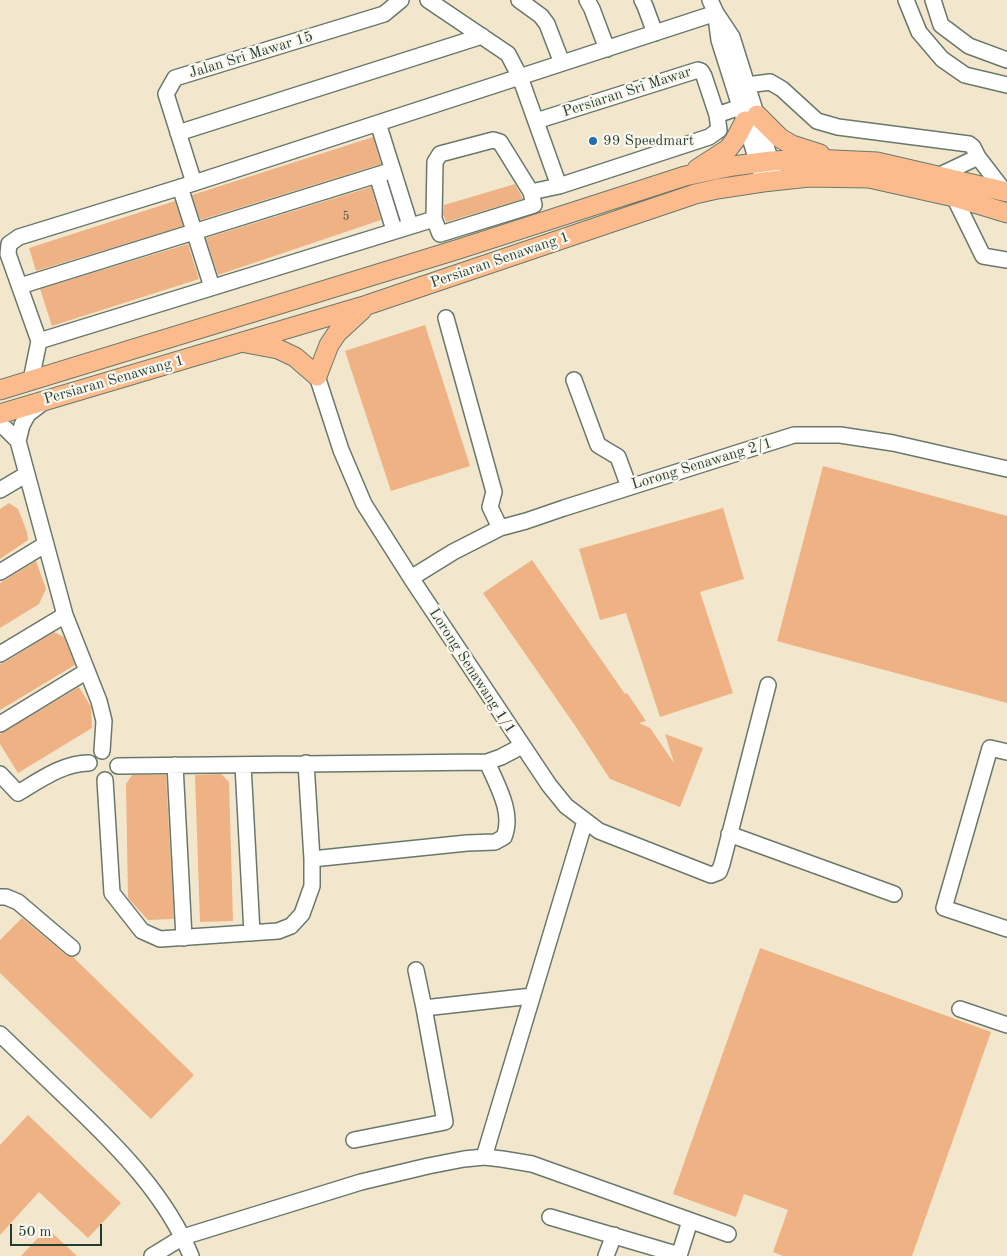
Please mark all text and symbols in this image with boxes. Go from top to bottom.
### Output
street label: Jalan Sri Mawar 15 [187,28,315,82]
street label: Persiaran Sri Mawar [560,63,694,121]
place label: 99 Speedmart [603,132,694,150]
marker: 99 Speedmart [587,135,599,147]
house number: 5 [343,210,349,224]
street label: Persiaran Senawang 1 [428,228,572,292]
street label: Persiaran Senawang 1 [42,351,186,409]
street label: Lorong Senawang 2/1 [630,434,774,494]
street label: Lorong Senawang 1/1 [425,605,519,737]
scale bar [12,1214,105,1246]
text: 50 m [18,1225,52,1240]

